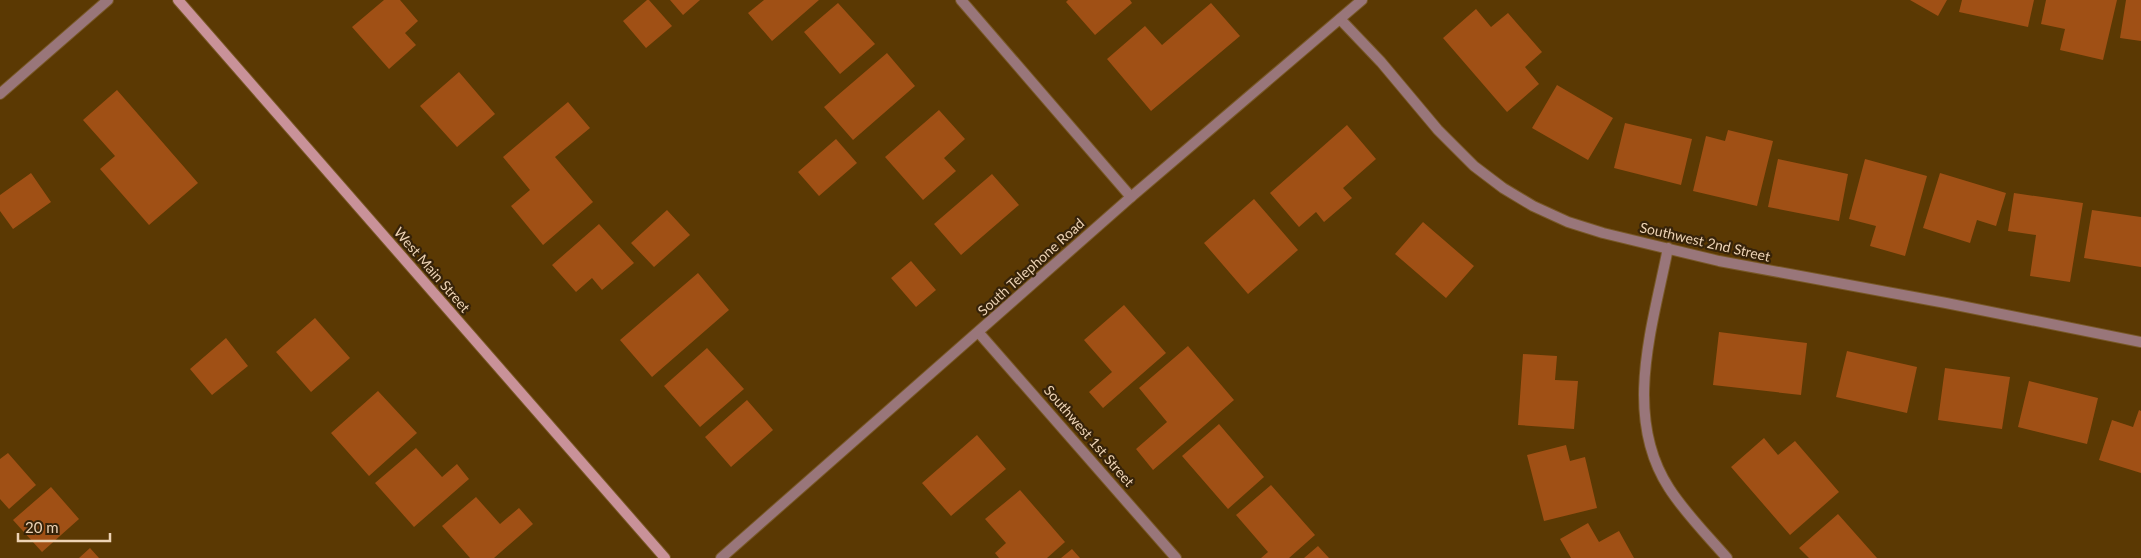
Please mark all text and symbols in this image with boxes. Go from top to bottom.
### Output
street label: South Telephone Road [974,214,1087,319]
street label: Southwest 2nd Street [1638,218,1772,265]
street label: West Main Street [391,224,474,316]
street label: Southwest 1st Street [1041,382,1138,490]
scale bar [18,510,110,542]
text: 20 m [25,518,59,536]

